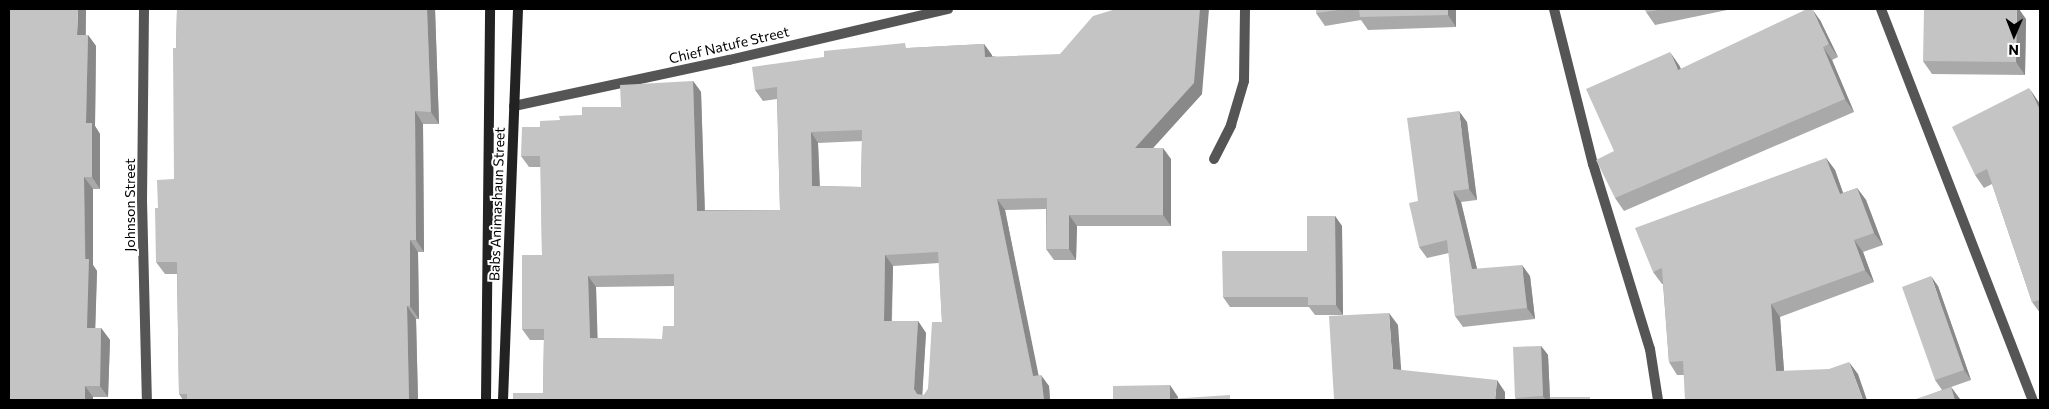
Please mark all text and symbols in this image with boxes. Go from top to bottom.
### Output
north arrow [1989,10,2039,60]
street label: Chief Natufe Street [667,23,791,67]
text: N [2008,42,2019,59]
street label: Babs Animashaun Street [486,127,508,281]
street label: Johnson Street [122,158,138,252]

